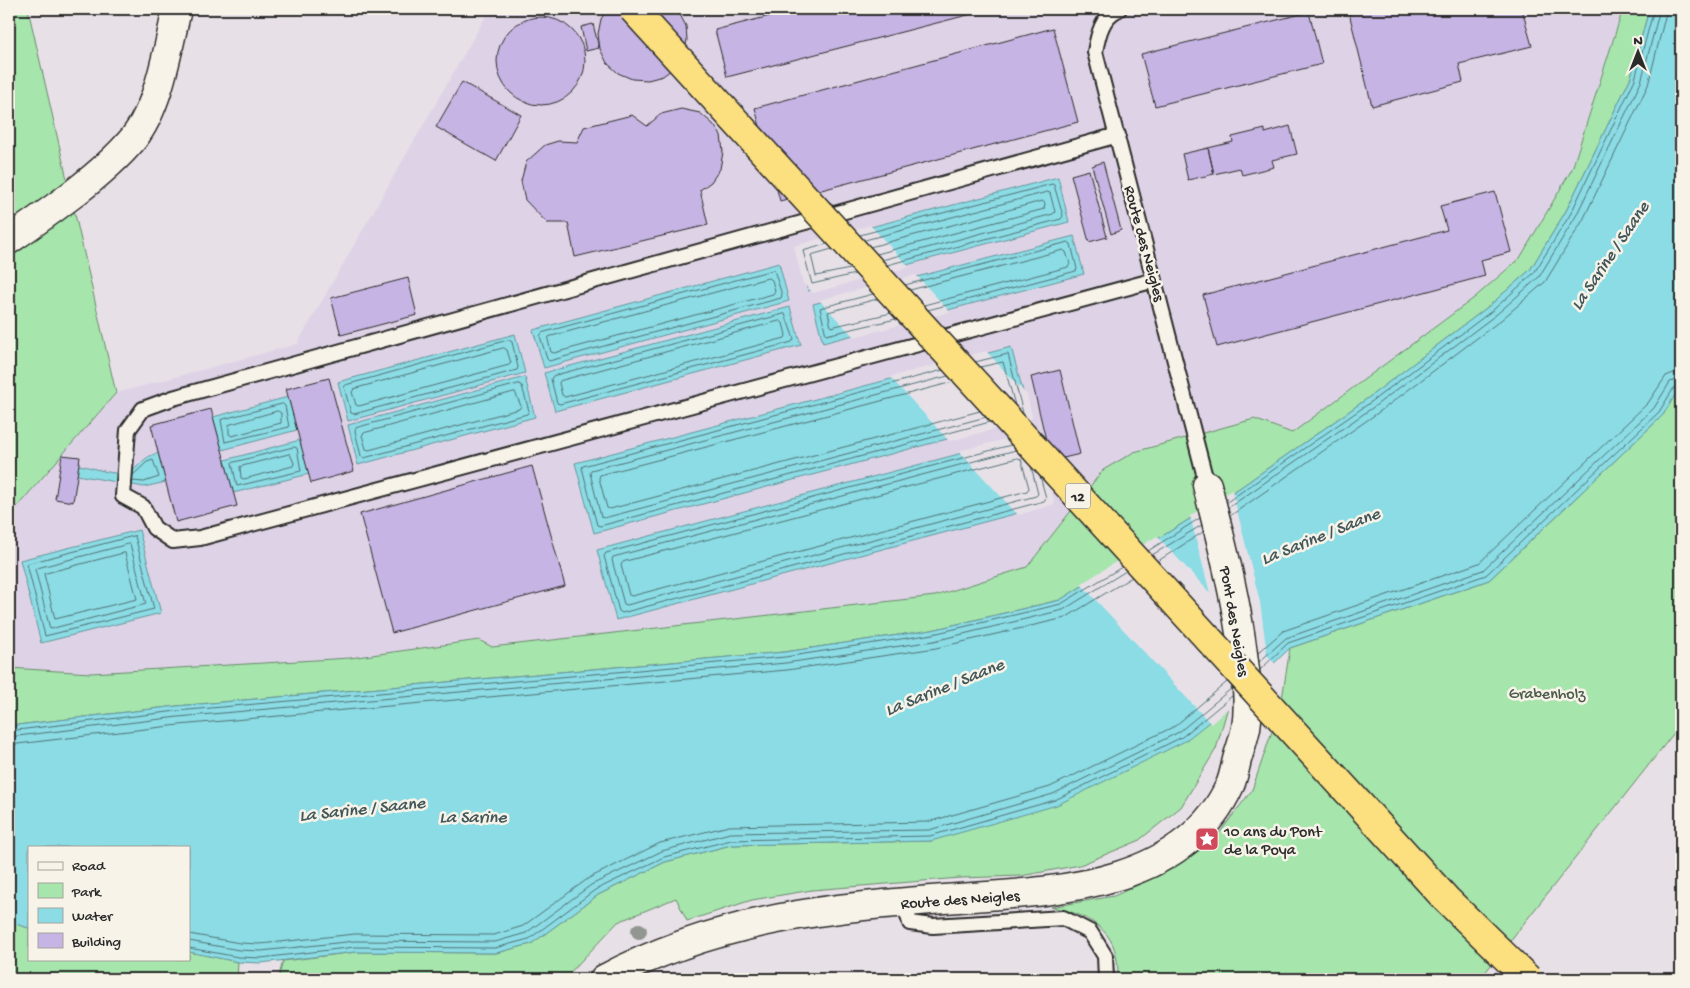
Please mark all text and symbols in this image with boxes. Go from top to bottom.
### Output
north arrow [1612,28,1662,78]
text: N [1633,33,1643,50]
street label: Route des Neigles [1118,184,1167,305]
water label: La Sarine / Saane [1567,198,1655,315]
road number: 12 [1066,484,1090,508]
water label: La Sarine / Saane [1258,504,1384,571]
street label: Pont des Neigles [1213,564,1252,679]
water label: La Sarine / Saane [882,655,1008,722]
park label: Grabenholz [1509,686,1586,705]
water label: La Sarine / Saane [298,793,427,828]
water label: La Sarine [439,808,507,829]
place label: 10 ans du Pont de la Poya [1223,824,1323,861]
place icon: 10 ans du Pont de la Poya [1194,826,1220,852]
legend [28,846,190,960]
text: Road [72,858,106,876]
text: Park [71,884,102,902]
street label: Route des Neigles [900,888,1021,915]
text: Water [72,908,114,926]
text: Building [71,934,121,952]

